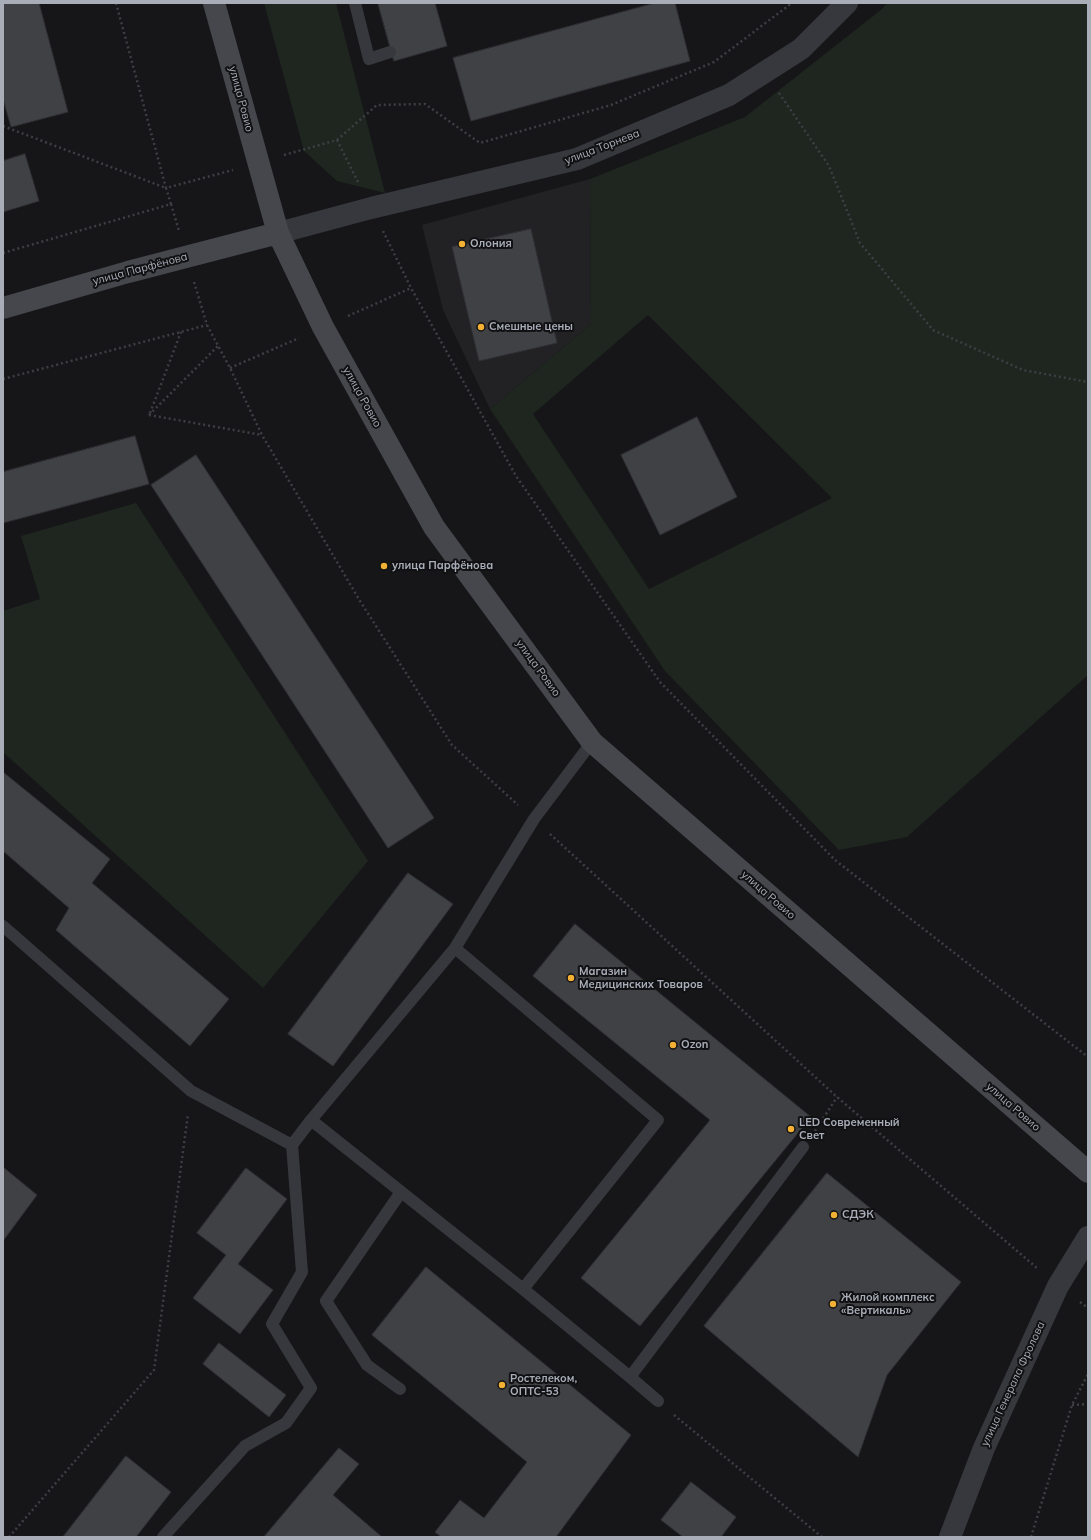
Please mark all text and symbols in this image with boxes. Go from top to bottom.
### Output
street label: улица Ровио [226,65,256,133]
street label: улица Торнева [563,127,641,167]
place label: Олония [470,237,512,251]
marker: Олония [457,239,467,249]
street label: улица Парфёнова [91,250,189,288]
place label: Смешные цены [489,320,573,334]
marker: Смешные цены [476,322,486,332]
street label: улица Ровио [340,364,384,430]
place label: улица Парфёнова [392,559,493,573]
marker: улица Парфёнова [379,561,389,571]
street label: улица Ровио [513,637,563,699]
street label: улица Ровио [738,868,798,922]
place label: Магазин Медицинских Товаров [579,965,703,991]
marker: Магазин Медицинских Товаров [566,973,576,983]
place label: Ozon [681,1038,708,1052]
marker: Ozon [668,1040,678,1050]
street label: улица Ровио [983,1080,1043,1134]
place label: LED Современный Свет [799,1116,900,1142]
marker: LED Современный Свет [786,1124,796,1134]
place label: СДЭК [842,1208,874,1222]
marker: СДЭК [829,1210,839,1220]
place label: Жилой комплекс «Вертикаль» [841,1291,935,1317]
marker: Жилой комплекс «Вертикаль» [828,1299,838,1309]
street label: улица Генерала Фролова [978,1320,1048,1448]
place label: Ростелеком, ОПТС-53 [510,1372,577,1398]
marker: Ростелеком, ОПТС-53 [497,1380,507,1390]

